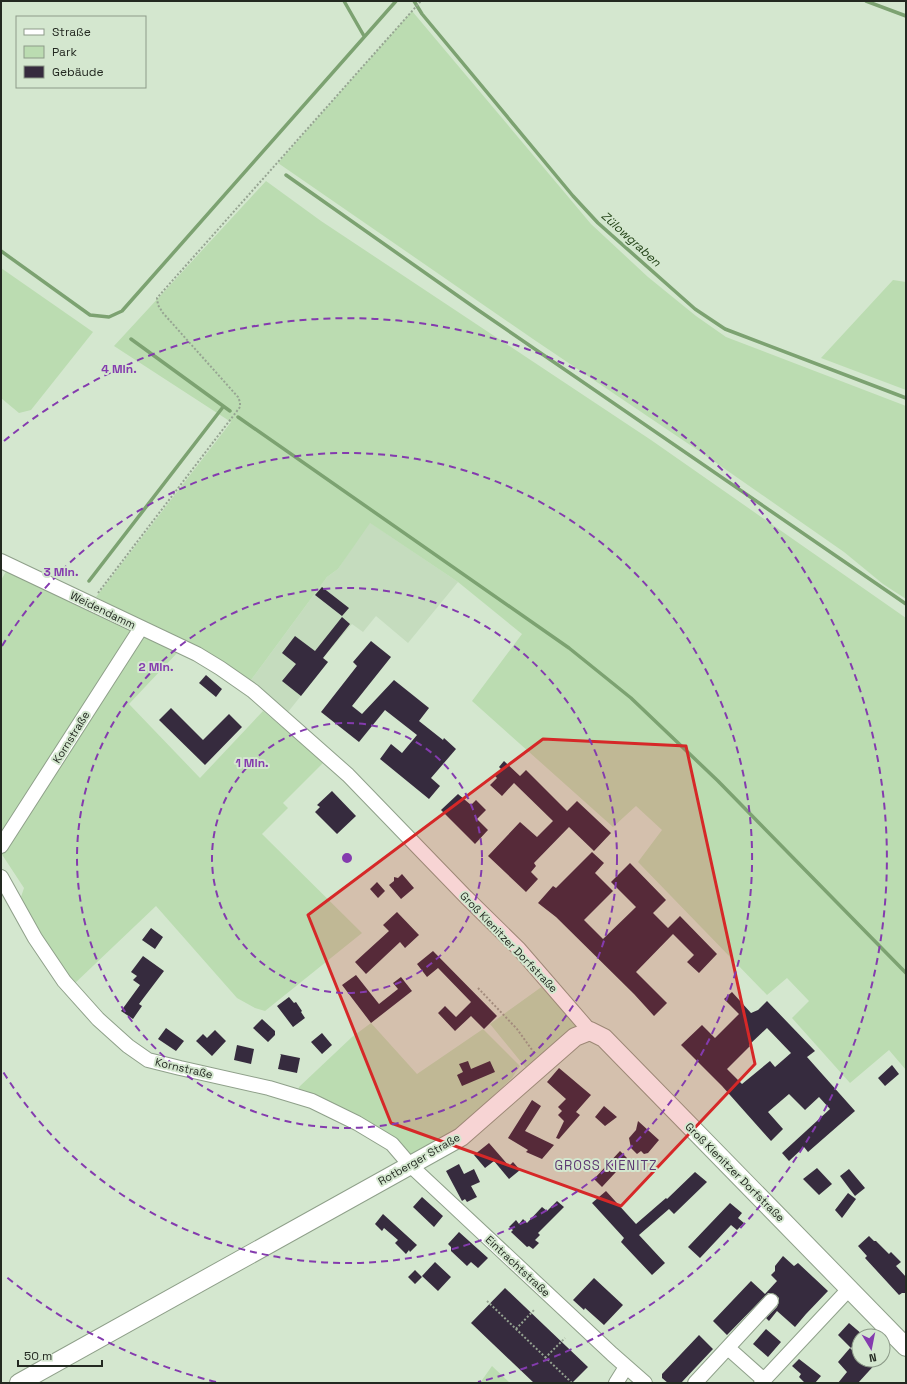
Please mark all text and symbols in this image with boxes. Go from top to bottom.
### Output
legend [16,16,146,88]
text: Straße [52,24,91,40]
text: Park [52,44,77,60]
text: Gebäude [52,64,104,80]
water label: Zülowgraben [598,208,665,270]
text: 4 Min. [101,361,137,377]
text: 3 Min. [43,564,79,580]
street label: Weidendamm [68,588,138,632]
text: 2 Min. [139,659,173,675]
street label: Kornstraße [50,708,92,766]
text: 1 Min. [235,755,269,771]
centre of rings [340,851,354,865]
street label: Groß Kienitzer Dorfstraße [457,889,561,995]
street label: Kornstraße [154,1055,214,1081]
street label: Groß Kienitzer Dorfstraße [682,1119,788,1225]
street label: Rotberger Straße [376,1130,462,1188]
district label: GROSS KIENITZ [554,1157,658,1174]
street label: Eintrachtstraße [483,1232,553,1300]
north arrow [851,1328,891,1368]
scale bar [18,1342,102,1368]
text: 50 m [24,1348,52,1364]
text: N [868,1350,878,1365]

